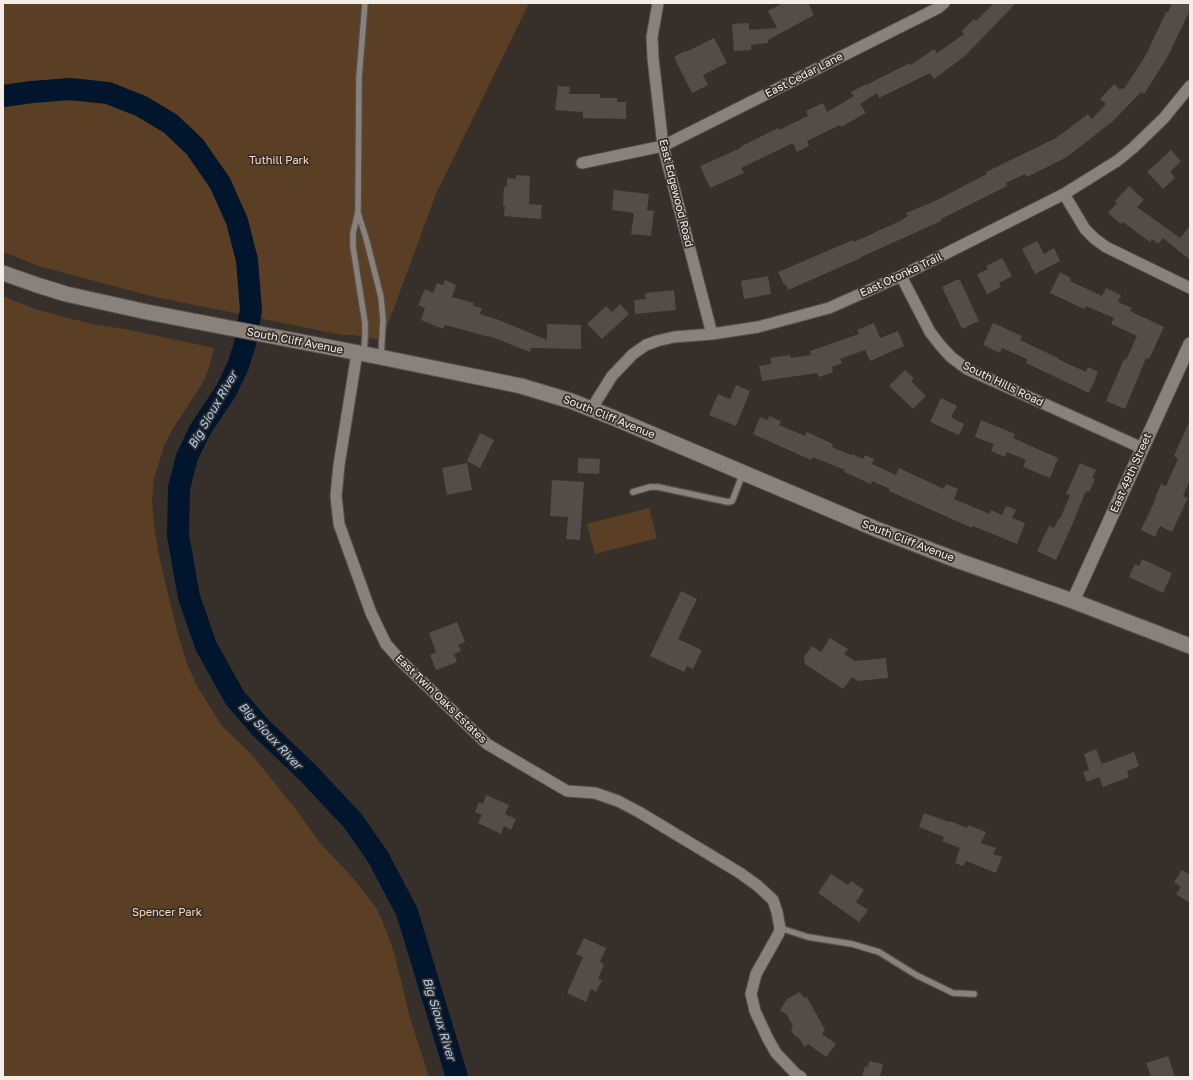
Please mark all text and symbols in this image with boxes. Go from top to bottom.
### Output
street label: East Cedar Lane [763,50,845,100]
street label: East Edgewood Road [656,138,696,248]
park label: Tuthill Park [249,154,309,168]
street label: East Otonka Trail [858,250,944,300]
street label: South Cliff Avenue [246,325,344,357]
street label: South Hills Road [961,359,1045,409]
water label: Big Sioux River [185,369,241,451]
street label: South Cliff Avenue [561,393,657,441]
street label: East 49th Street [1108,431,1154,515]
street label: South Cliff Avenue [860,517,956,565]
street label: East Twin Oaks Estates [393,652,489,746]
water label: Big Sioux River [235,700,305,772]
park label: Spencer Park [132,906,202,920]
water label: Big Sioux River [420,976,458,1062]

